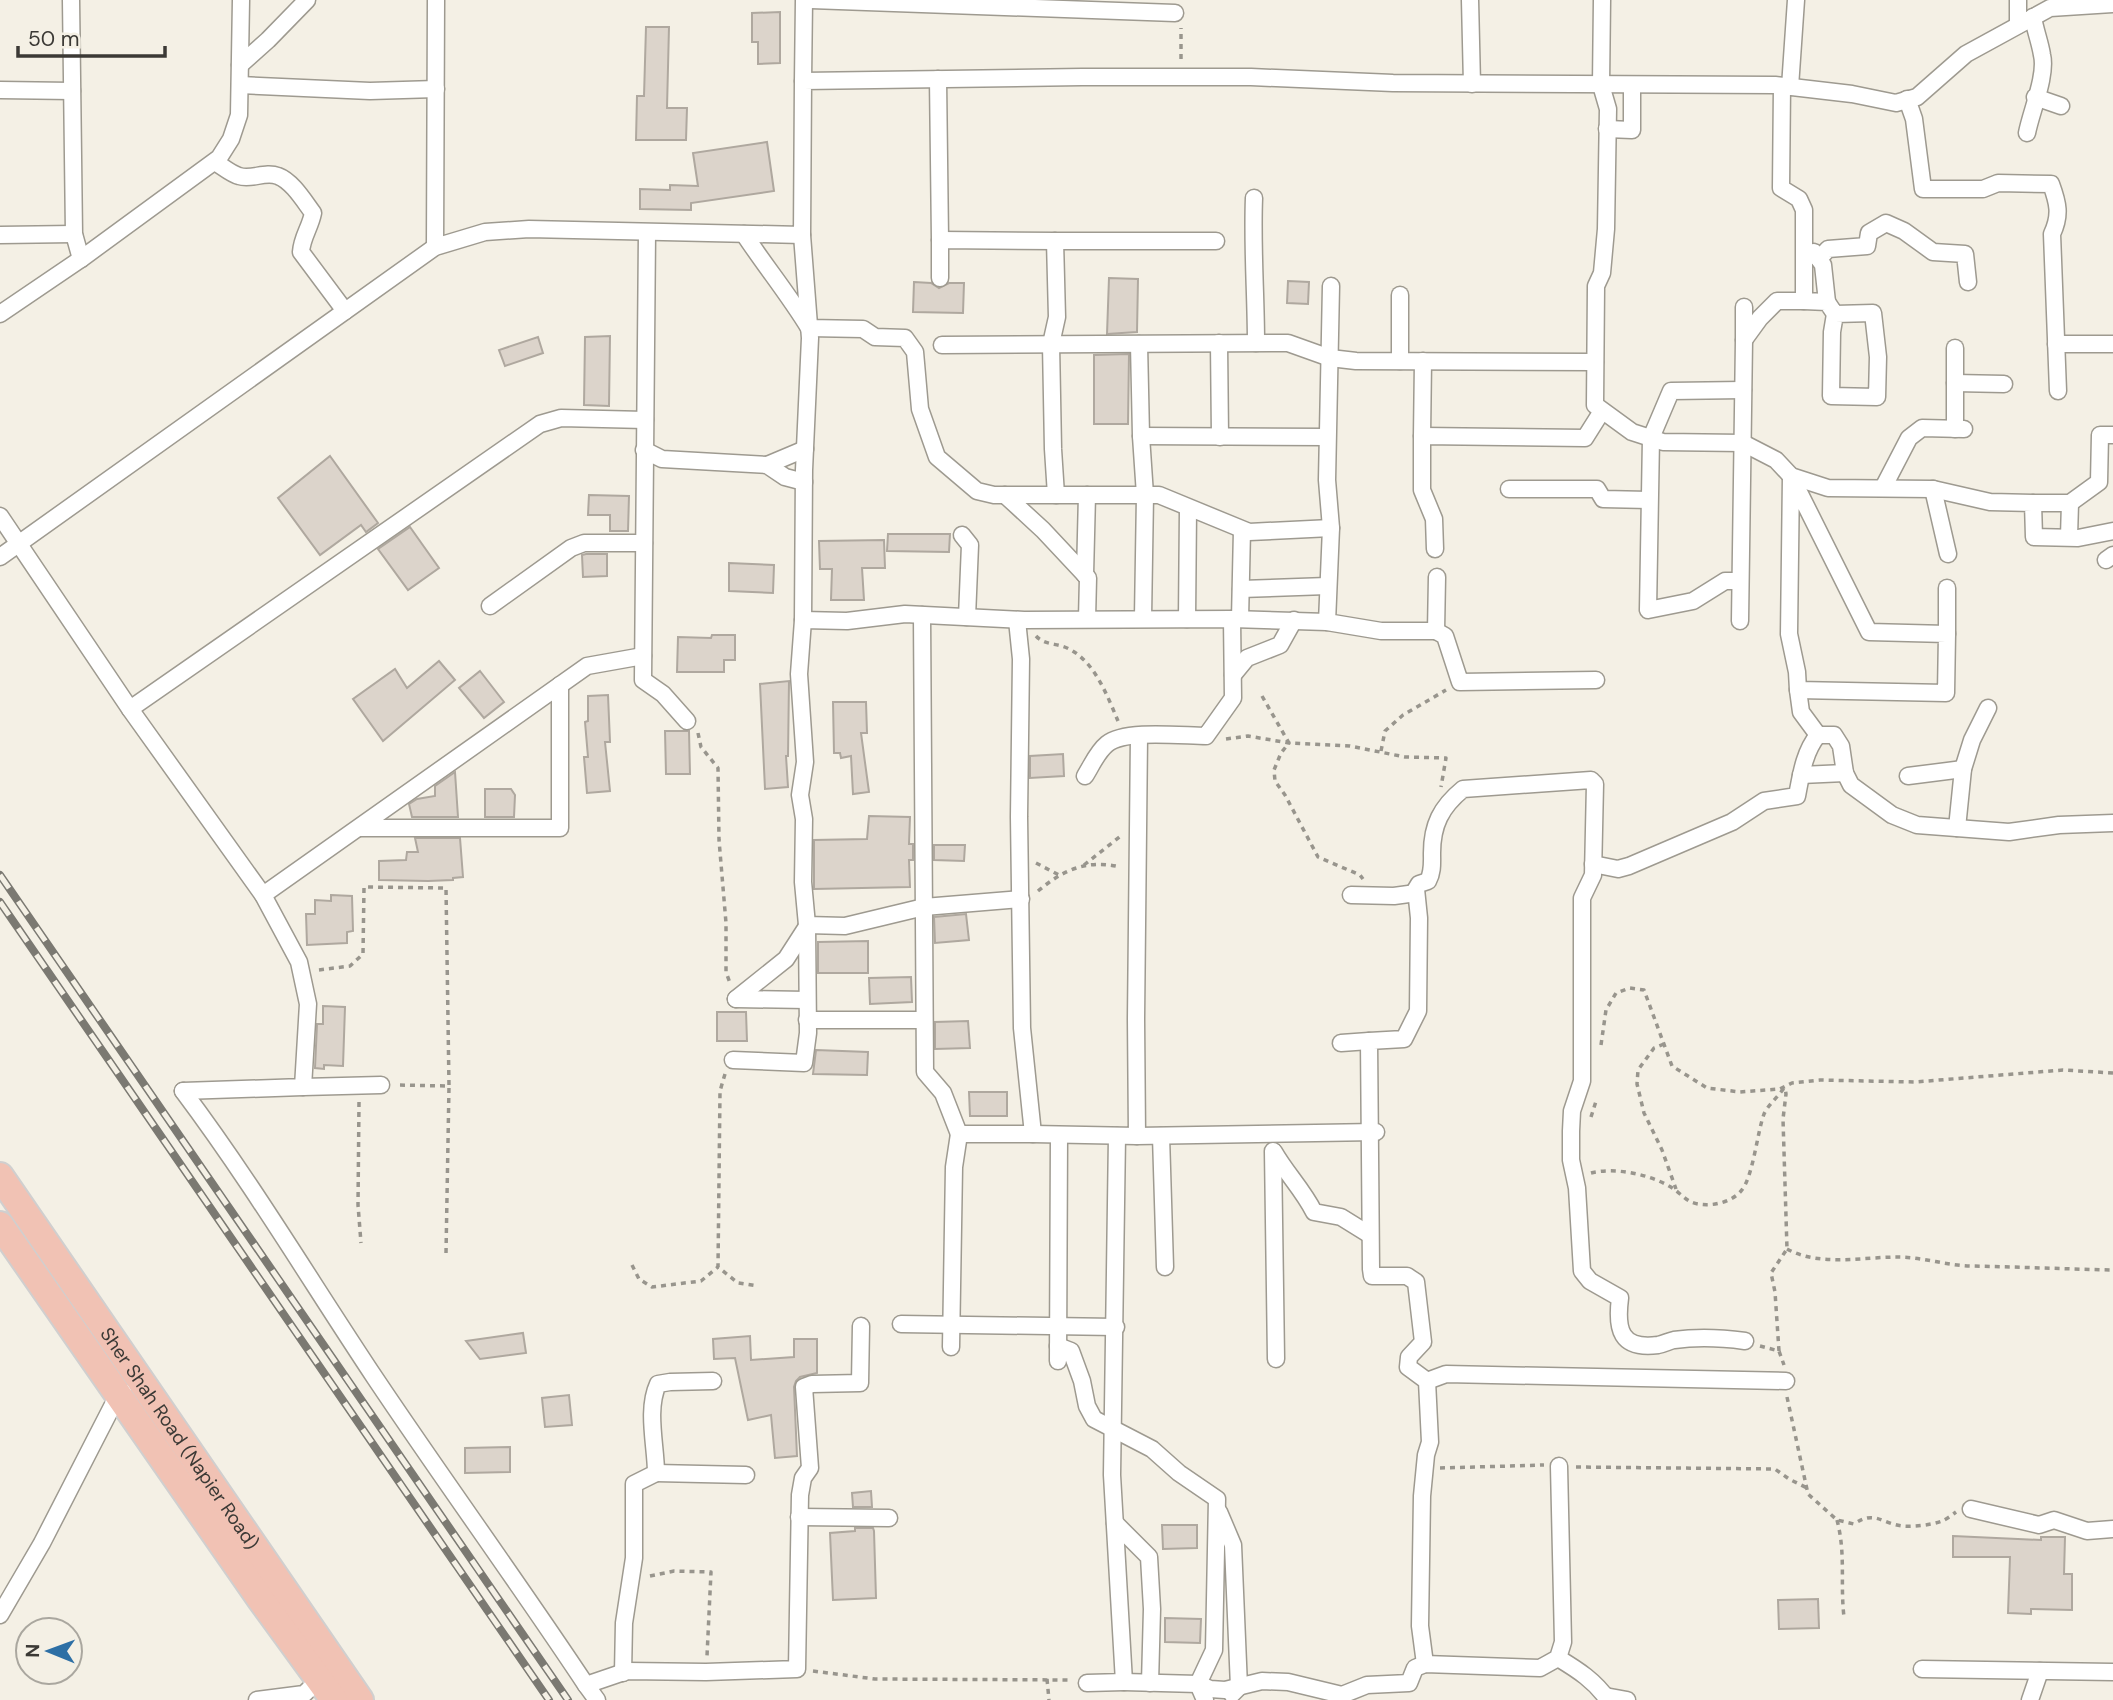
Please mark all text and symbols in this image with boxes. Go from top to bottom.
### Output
scale bar [18,14,164,58]
text: 50 m [28,25,79,53]
street label: Sher Shah Road (Napier Road) [95,1322,265,1554]
north arrow [14,1616,84,1686]
text: N [20,1644,45,1658]

